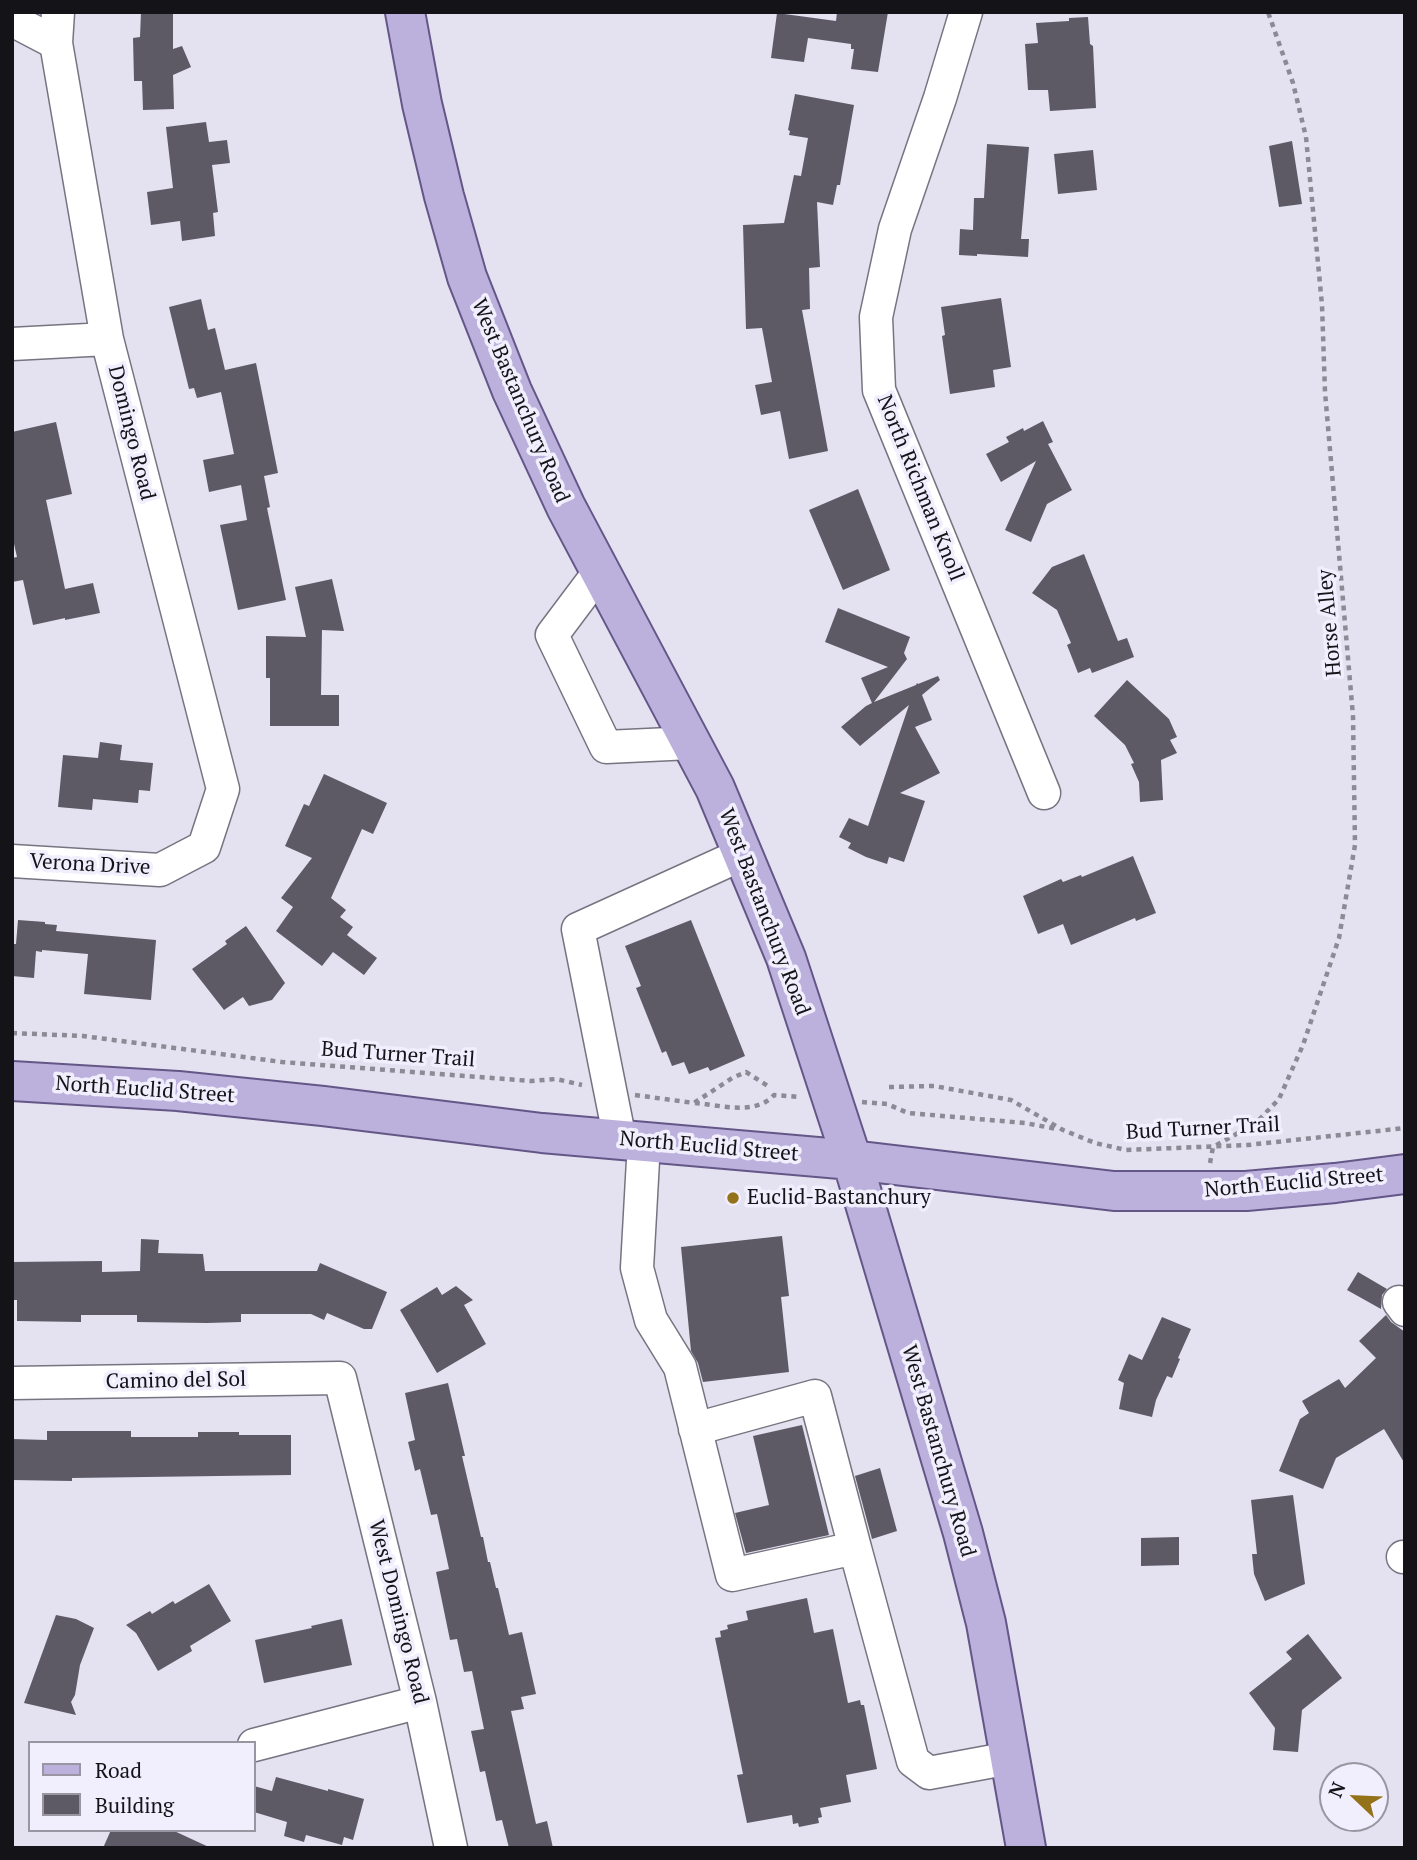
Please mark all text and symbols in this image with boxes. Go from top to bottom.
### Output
street label: West Bastanchury Road [466,295,574,507]
street label: Domingo Road [102,363,160,503]
street label: North Richman Knoll [871,391,969,585]
street label: Horse Alley [1313,568,1347,678]
street label: West Bastanchury Road [713,805,815,1019]
street label: Verona Drive [29,849,151,881]
street label: Bud Turner Trail [320,1037,476,1073]
street label: North Euclid Street [54,1071,236,1109]
street label: Bud Turner Trail [1125,1112,1281,1146]
street label: North Euclid Street [618,1127,800,1167]
street label: North Euclid Street [1203,1163,1385,1203]
place label: Euclid-Bastanchury [747,1185,931,1211]
marker: Euclid-Bastanchury [725,1190,741,1206]
street label: West Bastanchury Road [896,1342,980,1560]
street label: Camino del Sol [105,1367,247,1395]
street label: West Domingo Road [363,1517,433,1707]
legend [28,1741,256,1832]
text: Road [95,1756,142,1784]
north arrow [1319,1762,1389,1832]
text: N [1322,1778,1350,1801]
text: Building [95,1791,174,1819]

